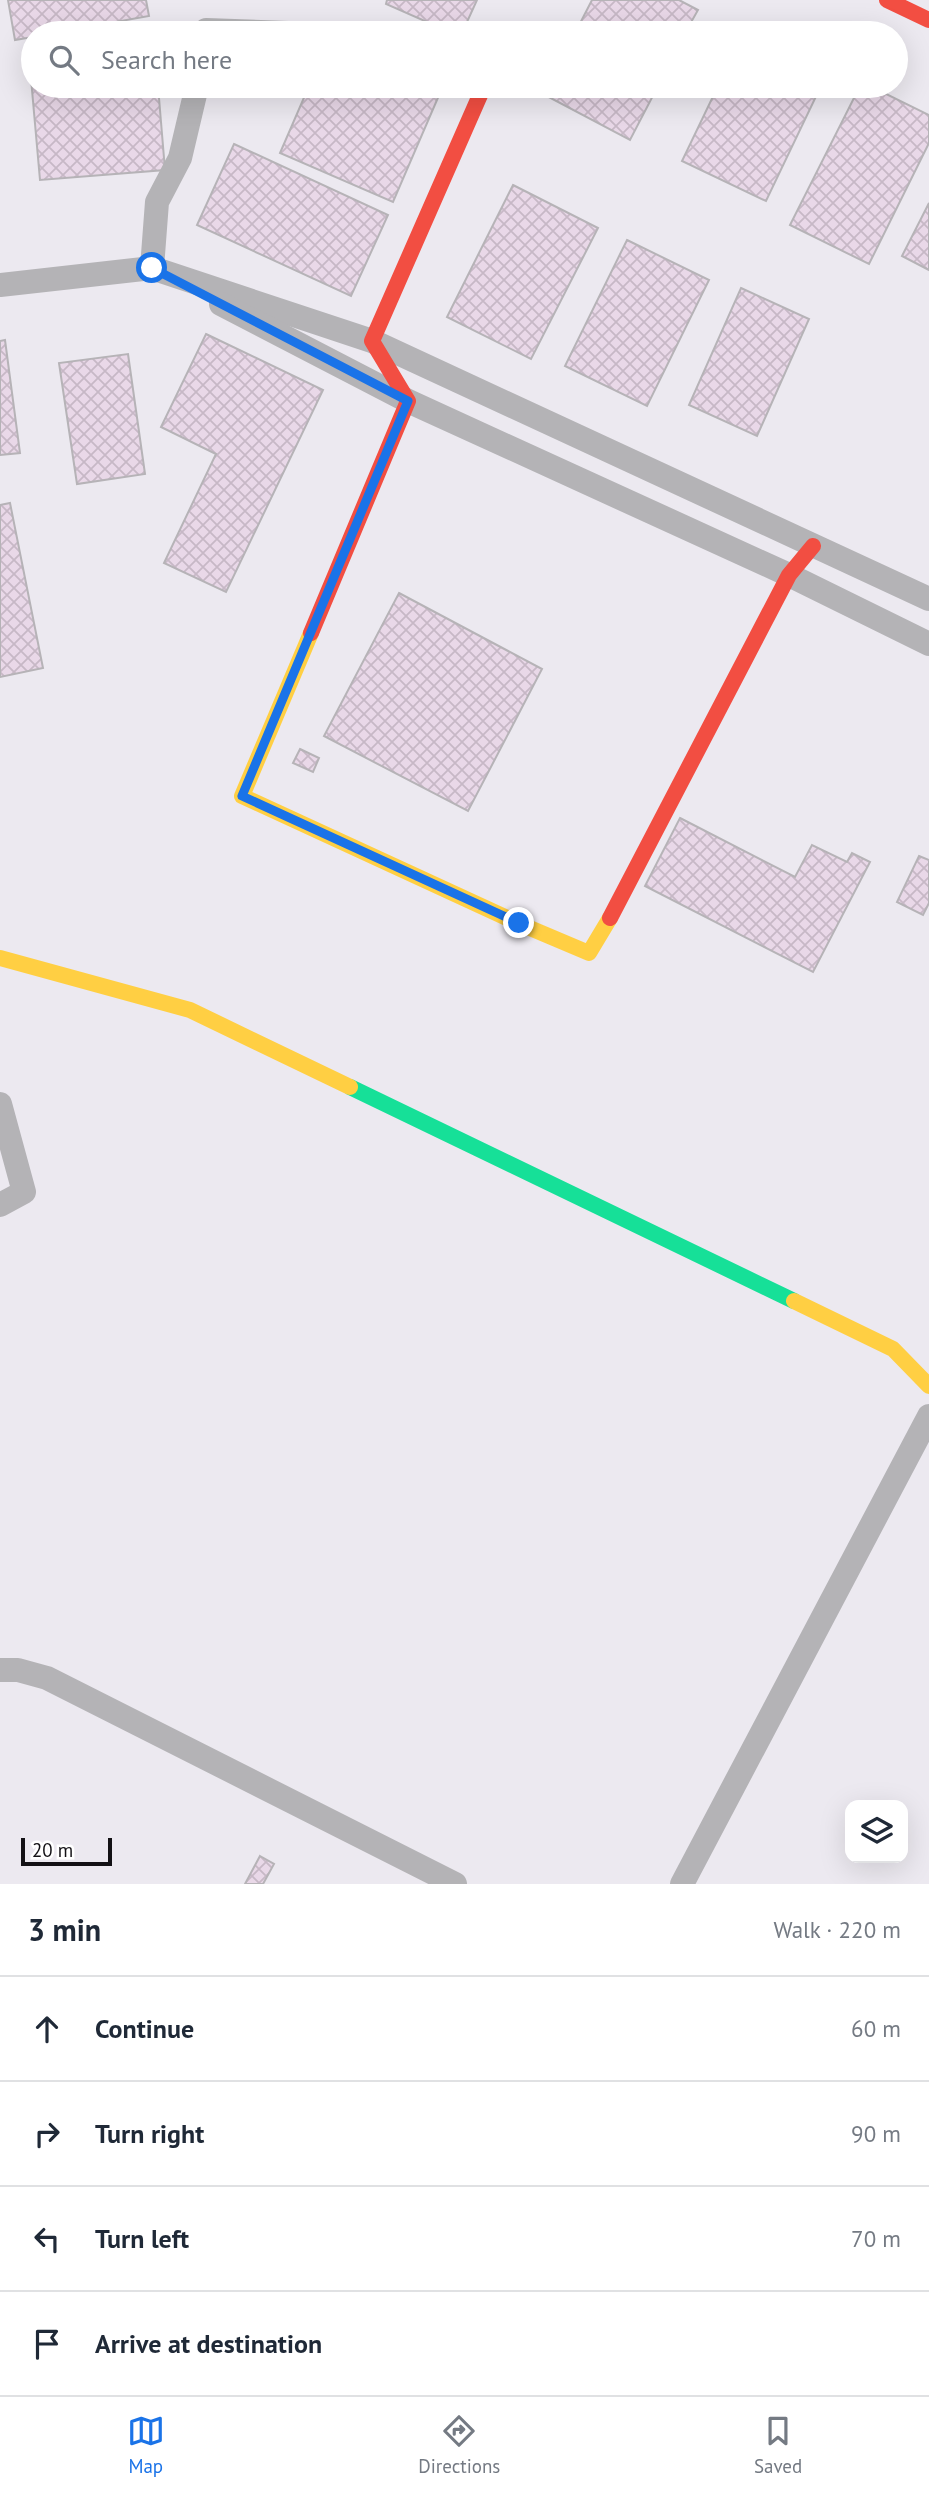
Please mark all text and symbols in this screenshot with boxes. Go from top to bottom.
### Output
search box [21,21,908,98]
icon: search [45,41,83,79]
text: Search here [101,43,232,76]
route start [136,252,167,283]
route end [503,907,534,938]
map controls [845,1800,908,1863]
button: layers [845,1800,908,1863]
scale bar [21,1835,112,1867]
text: 20 m [32,1838,73,1862]
text: 3 min [28,1910,101,1949]
text: Walk · 220 m [774,1915,901,1944]
icon: ahead [28,2010,66,2048]
text: Continue [95,2012,194,2045]
text: 60 m [851,2014,901,2043]
icon: right [28,2115,66,2153]
text: Turn right [95,2117,204,2150]
text: 90 m [851,2119,901,2148]
icon: left [28,2220,66,2258]
text: Turn left [95,2222,189,2255]
text: 70 m [851,2224,901,2253]
icon: arrive [28,2325,66,2363]
text: Arrive at destination [95,2327,322,2360]
tab: Map [127,2412,165,2478]
tab: Directions [418,2412,500,2478]
tab: Saved [754,2412,802,2478]

